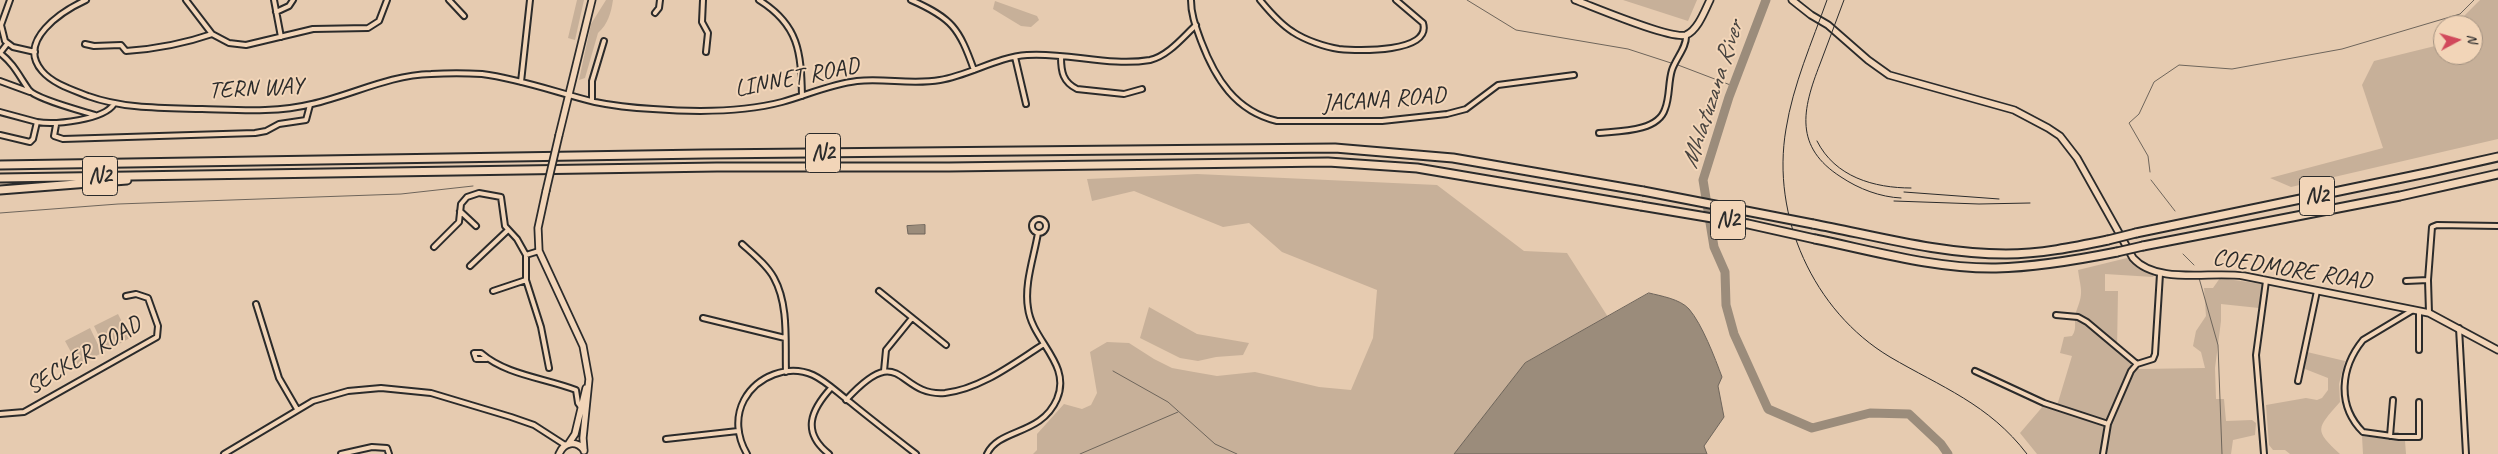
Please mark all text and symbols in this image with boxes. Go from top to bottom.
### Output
north arrow [2433,15,2483,65]
water label: Mhlatuzana River [1675,18,1751,172]
text: N [2464,33,2481,44]
street label: LINNET ROAD [732,52,862,104]
street label: TERN WAY [208,72,304,106]
street label: JACANA ROAD [1321,81,1447,119]
road number: N2 [806,134,840,172]
road number: N2 [82,157,118,196]
road number: N2 [2300,177,2334,216]
road number: N2 [1710,200,1746,240]
street label: COEDMORE ROAD [2211,243,2373,297]
street label: SECKER ROAD [21,310,147,402]

